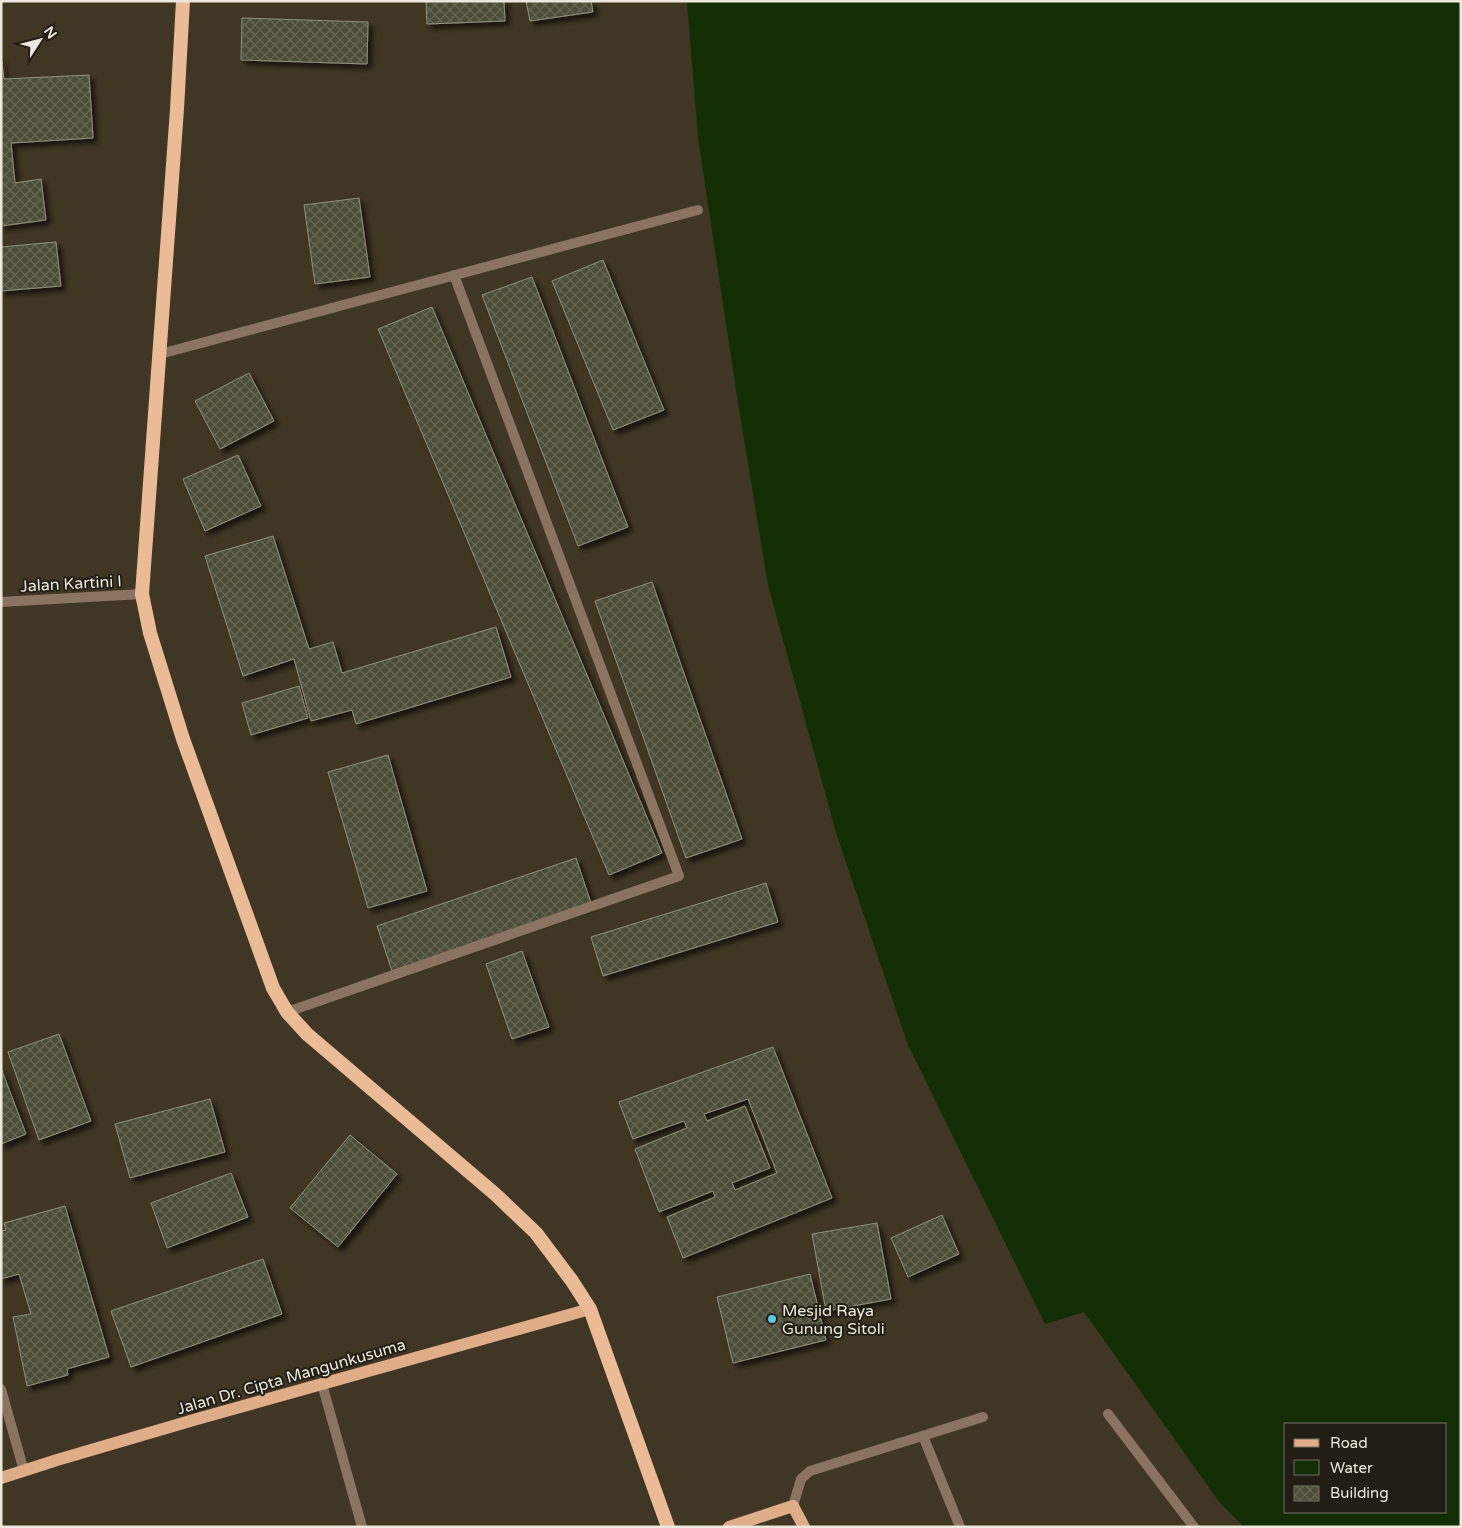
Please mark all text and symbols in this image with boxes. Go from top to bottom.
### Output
north arrow [15,15,65,65]
text: N [40,23,60,42]
street label: Jalan Kartini I [20,571,122,597]
place label: Mesjid Raya Gunung Sitoli [782,1301,885,1339]
marker: Mesjid Raya Gunung Sitoli [766,1313,778,1325]
street label: Jalan Dr. Cipta Mangunkusuma [175,1335,408,1419]
legend [1284,1423,1447,1513]
text: Road [1330,1434,1368,1452]
text: Water [1330,1459,1373,1477]
text: Building [1330,1484,1389,1502]

